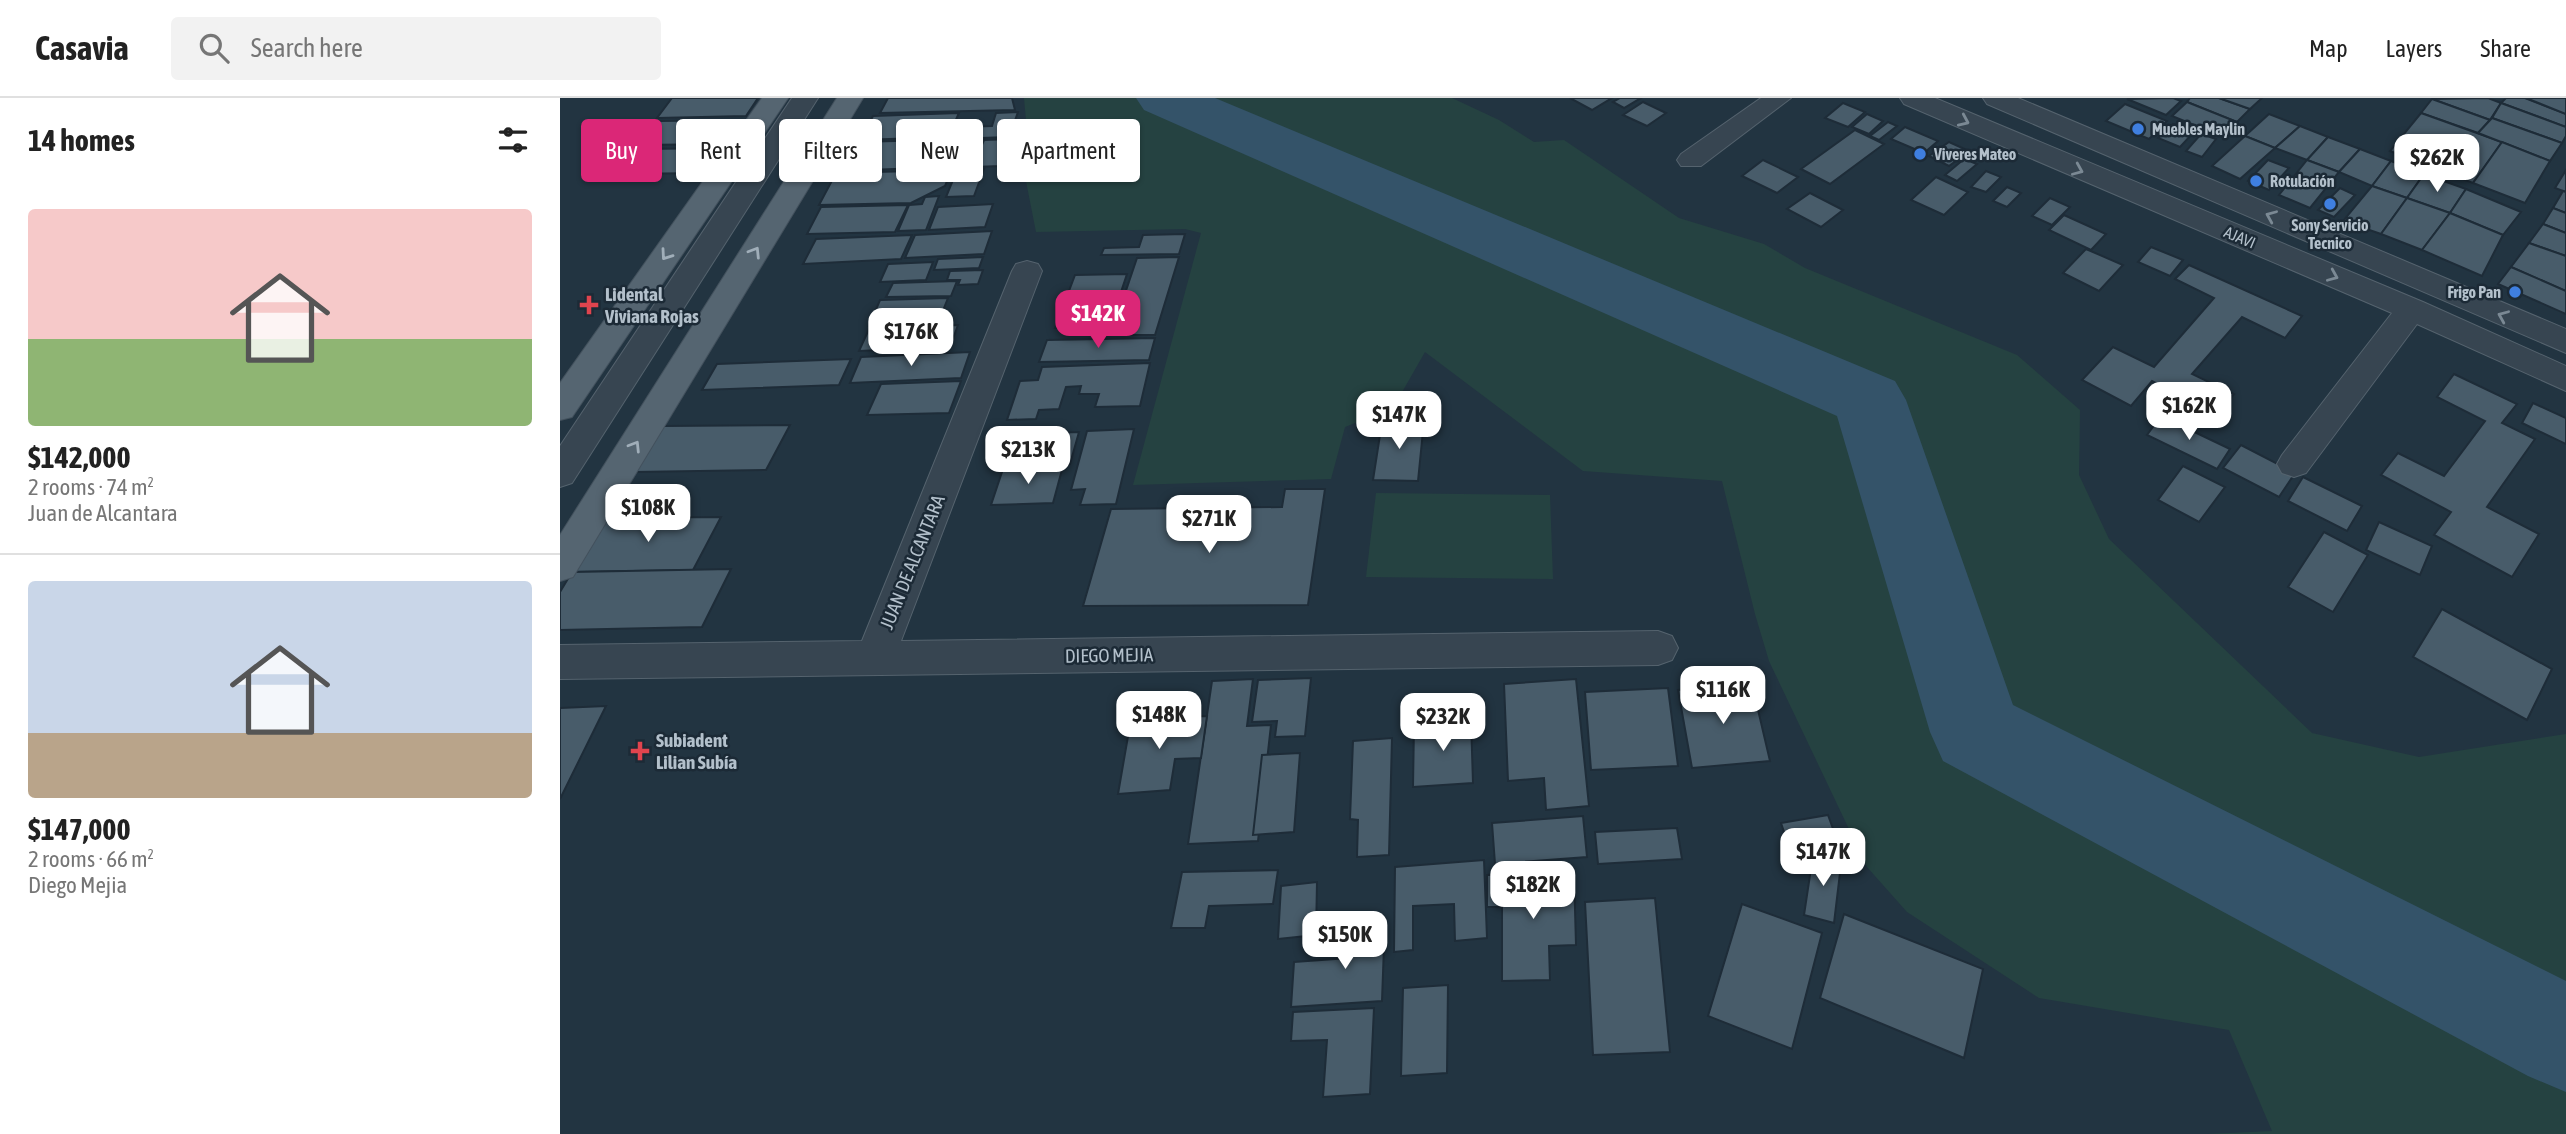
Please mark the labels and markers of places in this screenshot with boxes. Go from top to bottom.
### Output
place label: Muebles Maylin [2152,120,2245,138]
marker: Muebles Maylin [2130,121,2146,137]
pin: $262K [2388,134,2486,194]
place label: Viveres Mateo [1933,145,2017,163]
marker: Viveres Mateo [1912,146,1928,162]
place label: Rotulación [2270,172,2335,190]
marker: Rotulación [2248,173,2264,189]
marker: Sony Servicio Tecnico [2322,196,2338,212]
place label: Sony Servicio Tecnico [2292,216,2369,252]
place label: Lidental Viviana Rojas [604,283,699,327]
place label: Frigo Pan [2447,283,2501,301]
marker: Frigo Pan [2507,284,2523,300]
pin: $142K [1049,290,1147,350]
marker: Lidental Viviana Rojas [579,295,599,315]
pin: $176K [862,308,960,368]
pin: $162K [2140,382,2238,442]
pin: $147K [1350,392,1448,451]
pin: $213K [979,426,1077,486]
pin: $108K [599,484,697,544]
pin: $271K [1160,496,1258,555]
pin: $116K [1674,666,1772,726]
pin: $148K [1110,692,1208,751]
pin: $232K [1394,694,1492,753]
place label: Subiadent Lilian Subía [656,729,737,773]
marker: Subiadent Lilian Subía [630,741,650,761]
pin: $147K [1774,828,1872,888]
pin: $182K [1484,862,1582,921]
pin: $150K [1296,912,1394,971]

